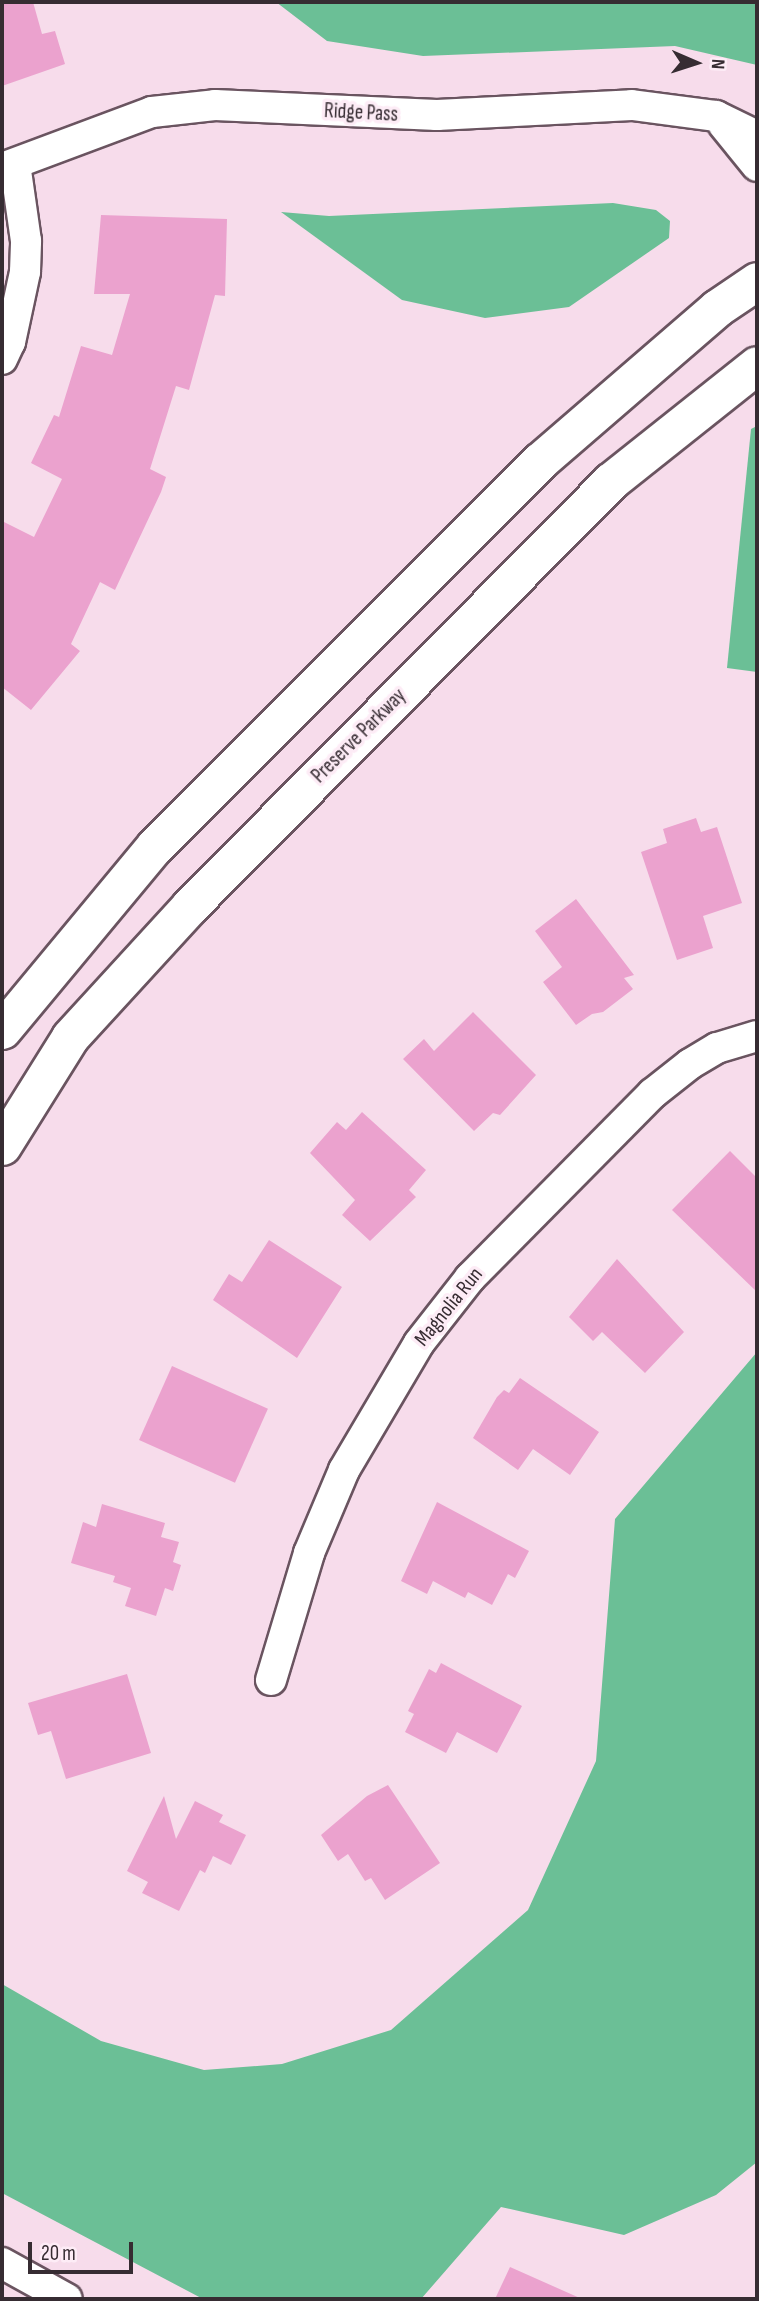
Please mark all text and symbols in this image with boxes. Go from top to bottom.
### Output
north arrow [661,28,731,98]
text: N [706,58,729,70]
street label: Ridge Pass [323,98,399,128]
street label: Preserve Parkway [307,684,411,788]
street label: Magnolia Run [410,1263,488,1351]
scale bar [32,2228,136,2272]
text: 20 m [41,2241,76,2266]

